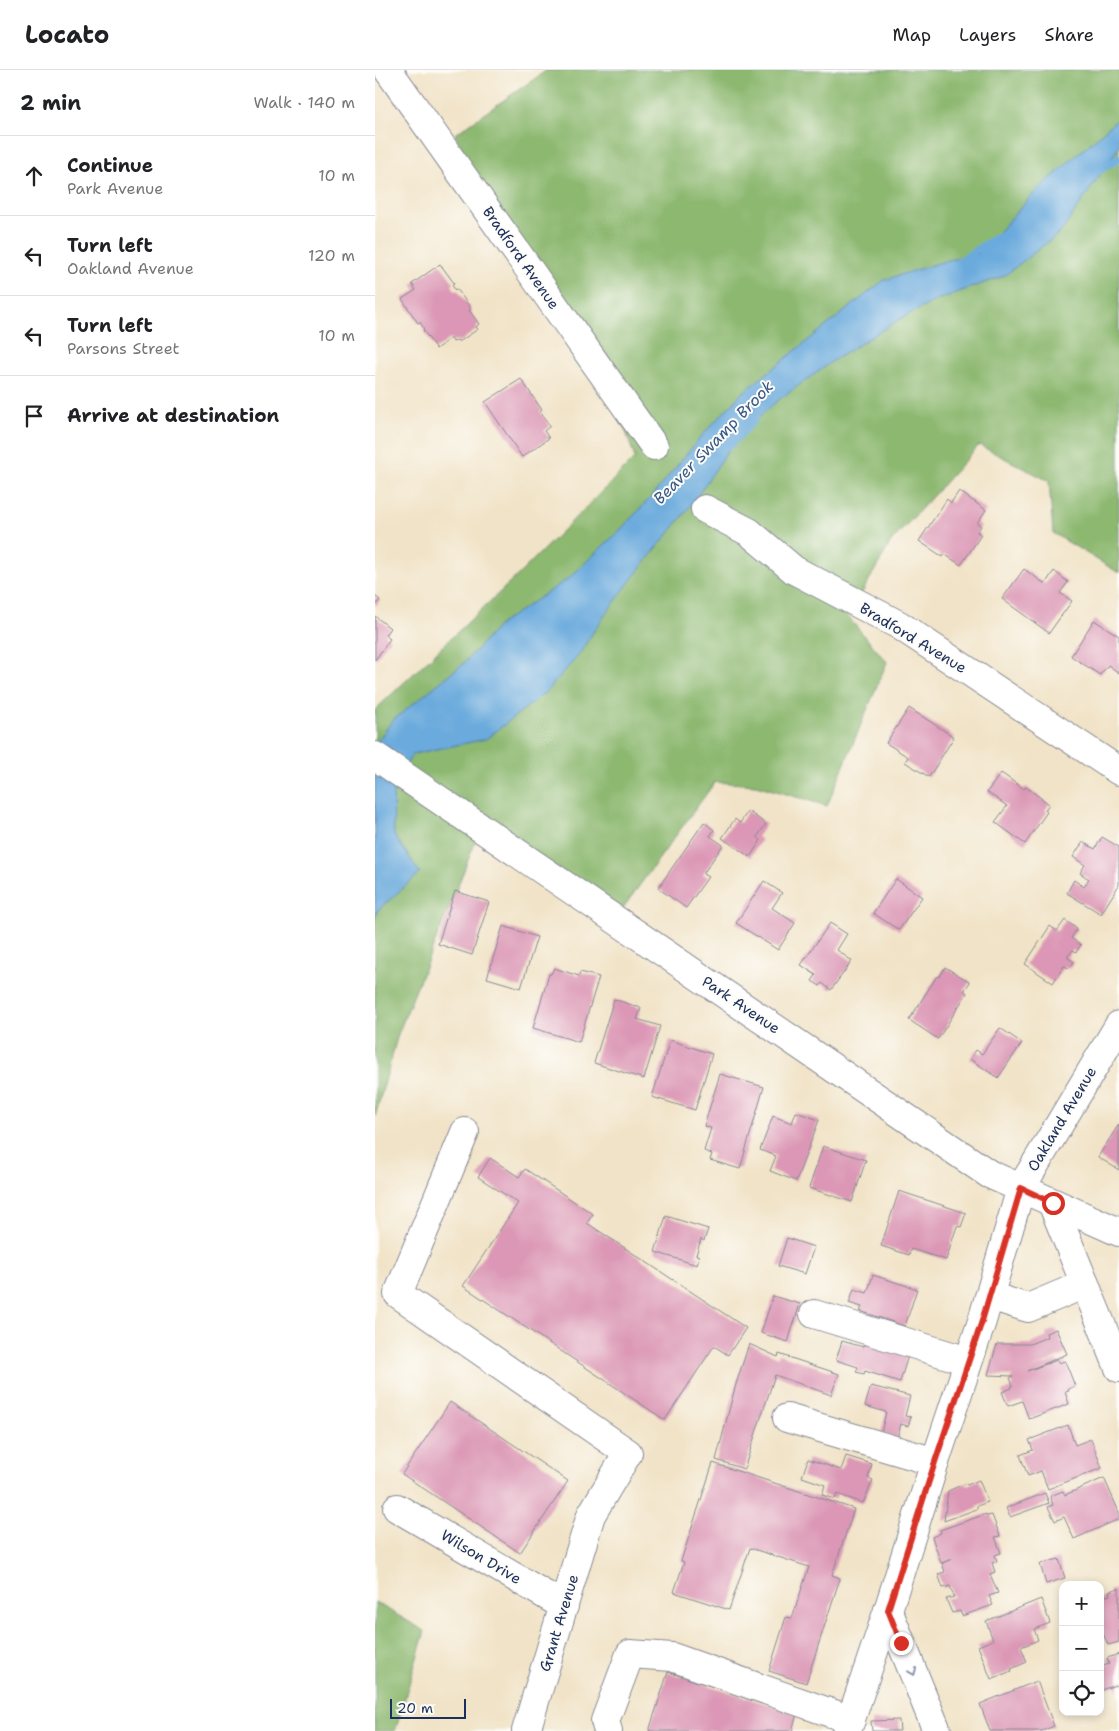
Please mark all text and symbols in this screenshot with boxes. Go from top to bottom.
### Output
text: Locato [25,19,109,51]
text: Map [893,23,931,47]
text: Layers [959,23,1016,47]
text: Share [1044,23,1094,47]
text: 2 min [20,89,81,117]
text: Walk · 140 m [253,92,355,113]
text: Continue [67,153,153,178]
icon: ahead [20,162,48,190]
text: 10 m [318,165,355,186]
text: Park Avenue [67,178,163,199]
street label: Bradford Avenue [478,203,564,313]
text: Turn left [67,233,153,258]
icon: left [20,242,48,270]
text: 120 m [308,245,355,266]
text: Oakland Avenue [67,258,194,279]
text: Turn left [67,313,153,338]
icon: left [20,322,48,350]
text: 10 m [318,325,355,346]
text: Parsons Street [67,338,180,359]
water label: Beaver Swamp Brook [649,376,778,509]
icon: arrive [20,402,48,430]
text: Arrive at destination [67,403,279,428]
street label: Bradford Avenue [856,598,970,678]
street label: Park Avenue [698,971,784,1039]
street label: Oakland Avenue [1023,1063,1101,1175]
route start [1042,1192,1065,1215]
street label: Wilson Drive [437,1525,525,1589]
street label: Grant Avenue [535,1572,583,1674]
map controls [1059,1581,1104,1716]
button: + [1059,1581,1104,1626]
button: − [1059,1626,1104,1671]
route end [890,1632,913,1655]
one-way arrow [907,1667,917,1676]
button: locate [1059,1671,1104,1716]
scale bar [390,1696,466,1719]
text: 20 m [397,1699,433,1717]

